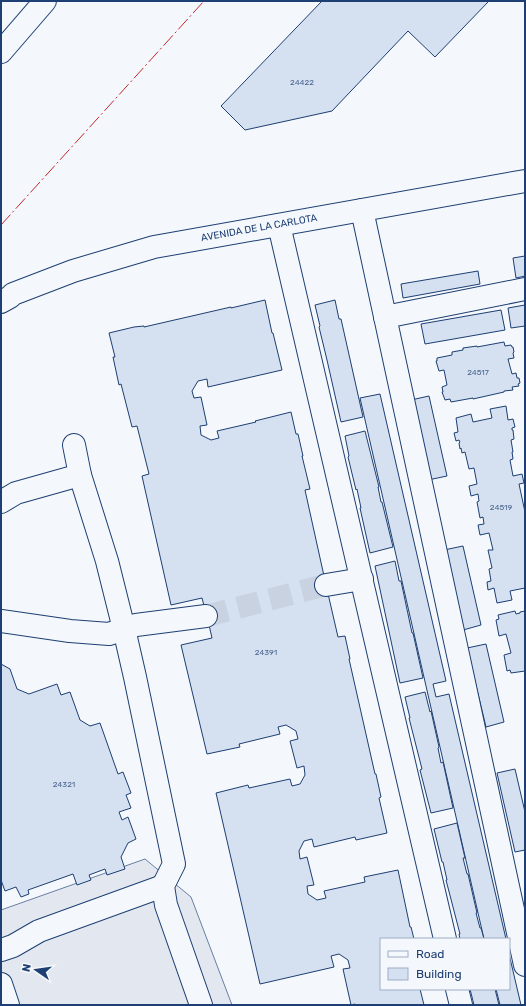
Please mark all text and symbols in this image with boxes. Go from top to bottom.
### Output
house number: 24422 [290,78,314,87]
street label: AVENIDA DE LA CARLOTA [200,212,318,244]
house number: 24517 [467,368,489,377]
house number: 24519 [490,503,512,512]
house number: 24391 [255,648,277,657]
house number: 24321 [53,780,75,789]
legend [380,938,510,990]
text: Road [416,947,444,961]
north arrow [16,950,56,990]
text: N [20,962,34,973]
text: Building [416,967,462,981]

